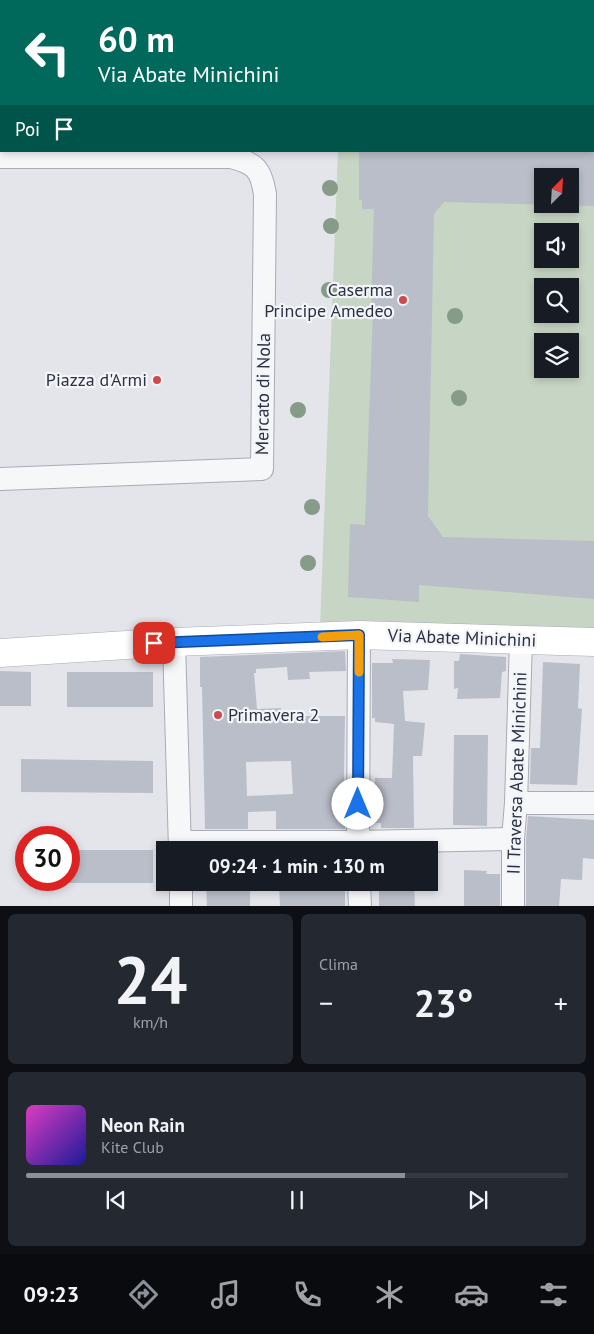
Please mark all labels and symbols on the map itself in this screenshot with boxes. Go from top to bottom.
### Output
north arrow [534,168,579,212]
place label: Caserma Principe Amedeo [264,278,393,322]
marker: Caserma Principe Amedeo [397,294,409,306]
street label: Mercato di Nola [250,333,275,455]
place label: Piazza d'Armi [46,368,147,391]
marker: Piazza d'Armi [151,374,163,386]
pin [133,622,175,664]
street label: Via Abate Minichini [386,623,537,652]
street label: II Traversa Abate Minichini [501,671,532,875]
place label: Primavera 2 [228,703,319,726]
marker: Primavera 2 [212,709,224,721]
position arrow [331,777,383,829]
speed limit sign: 30 [15,826,80,891]

